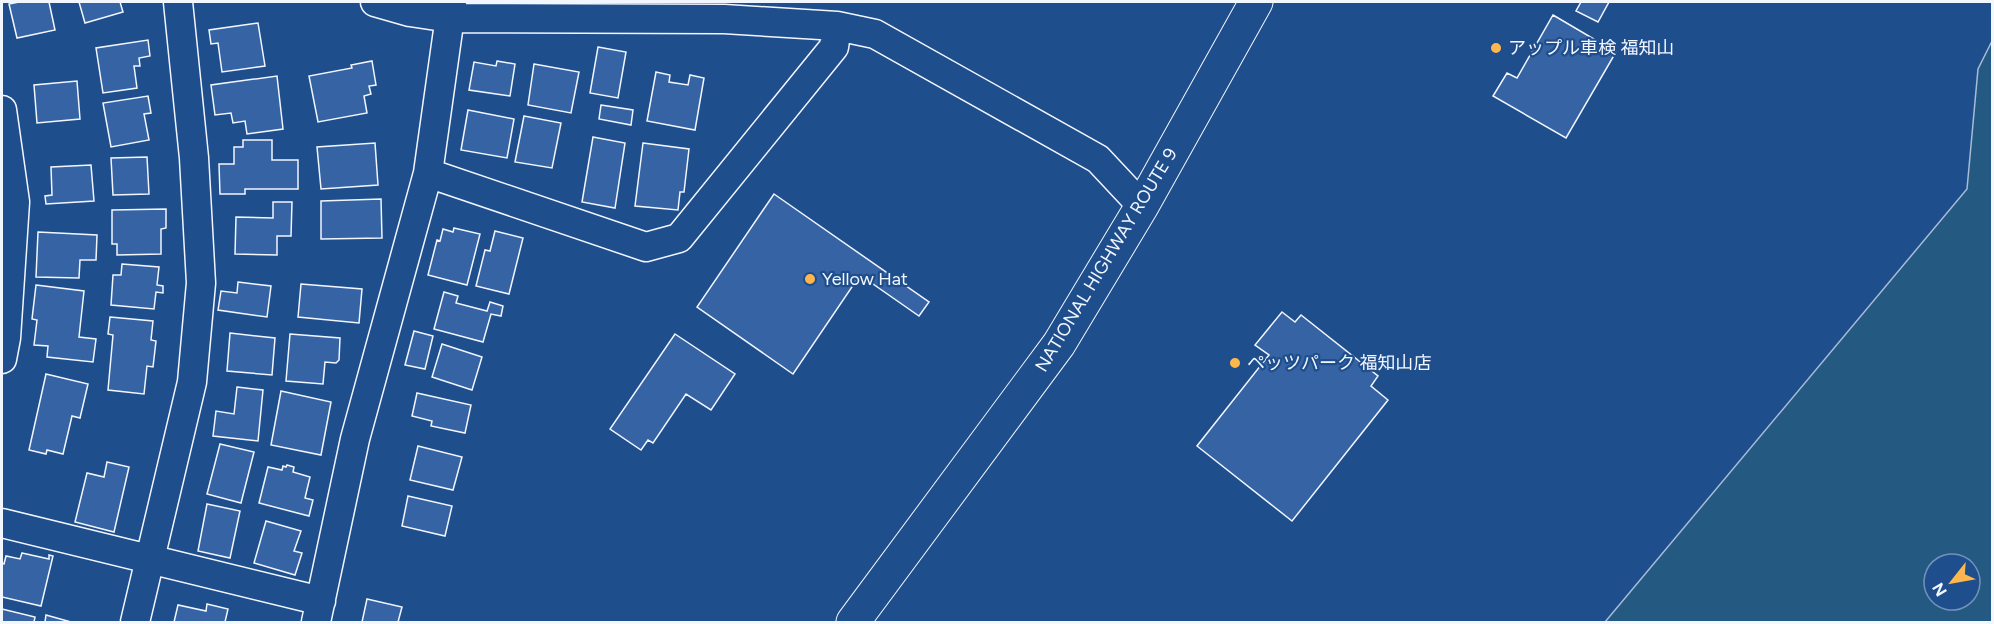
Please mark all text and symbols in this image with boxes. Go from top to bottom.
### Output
place label: アップル車検 福知山 [1508,37,1674,59]
marker: アップル車検 福知山 [1489,41,1503,55]
street label: NATIONAL HIGHWAY ROUTE 9 [1030,144,1182,376]
place label: Yellow Hat [822,268,908,290]
marker: Yellow Hat [803,272,817,286]
place label: ペッツパーク 福知山店 [1247,352,1431,374]
marker: ペッツパーク 福知山店 [1228,356,1242,370]
north arrow [1922,552,1982,612]
text: N [1928,579,1951,600]

